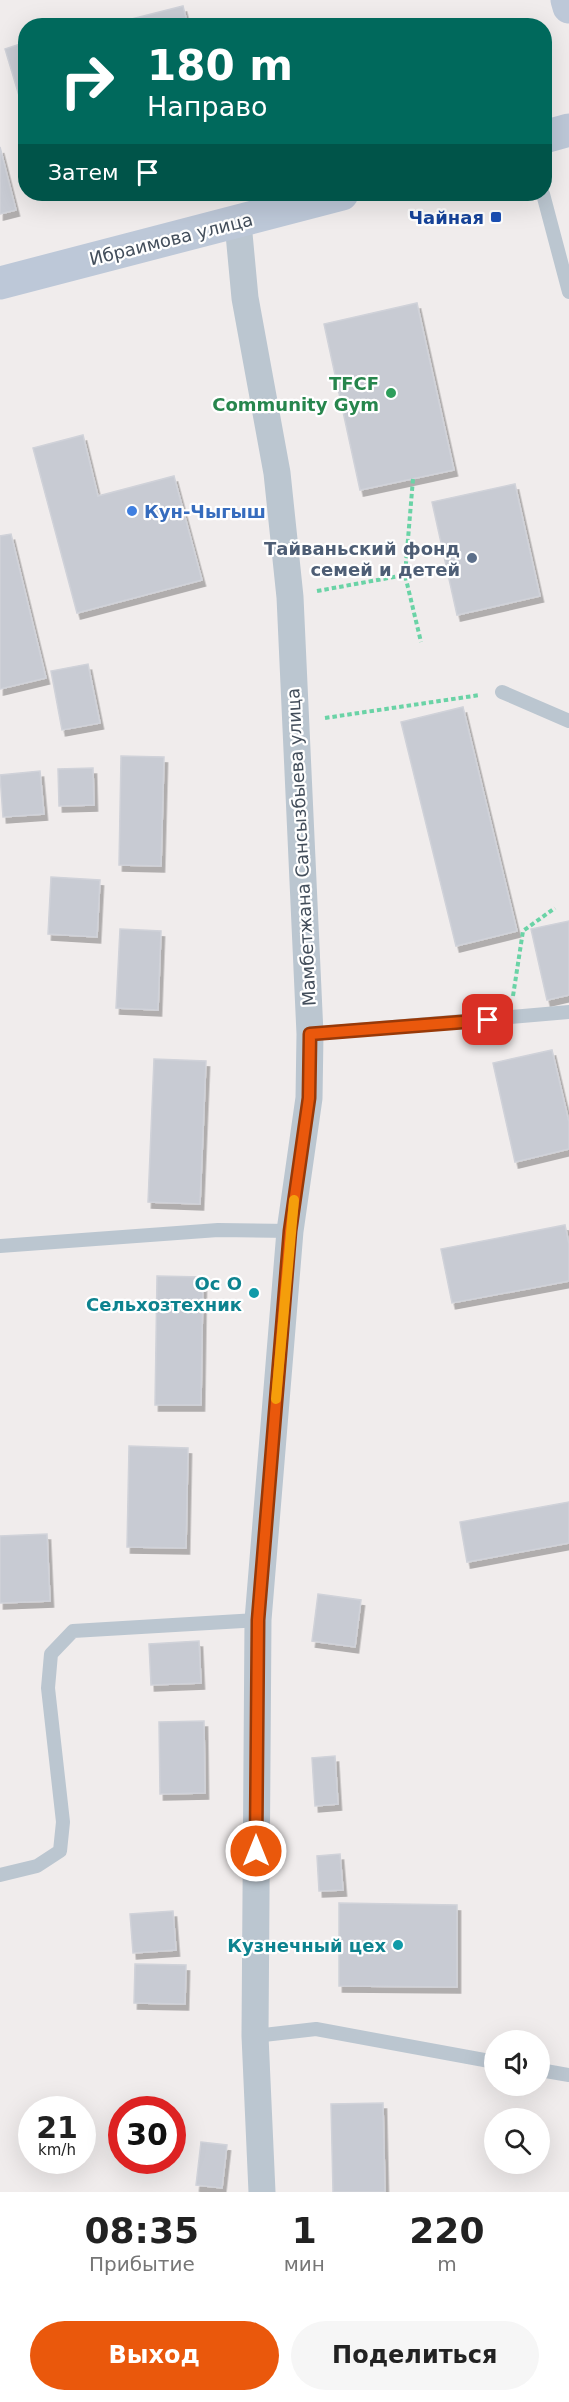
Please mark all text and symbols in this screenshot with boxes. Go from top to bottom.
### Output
text: 180 m [147,41,293,90]
icon: right [48,42,126,120]
text: Направо [147,91,268,122]
icon: arrive [131,156,164,189]
text: Затем [48,160,119,185]
place label: Чайная [409,207,484,228]
street label: Ибраимова улица [87,209,255,269]
marker: Чайная [489,210,503,224]
place label: TFCF Community Gym [212,373,379,415]
marker: TFCF Community Gym [384,386,398,400]
place label: Кун-Чыгыш [144,501,266,522]
marker: Кун-Чыгыш [125,504,139,518]
place label: Тайваньский фонд семей и детей [264,538,460,580]
marker: Тайваньский фонд семей и детей [465,551,479,565]
street label: Мамбетжана Сансызбыева улица [282,687,320,1007]
pin [462,994,513,1045]
icon: arrive [471,1003,504,1036]
place label: Ос О Сельхозтехник [86,1273,242,1315]
marker: Ос О Сельхозтехник [247,1286,261,1300]
position arrow [224,1819,288,1883]
place label: Кузнечный цех [227,1935,386,1956]
marker: Кузнечный цех [391,1938,405,1952]
map controls [484,2030,550,2174]
button: sound [484,2030,550,2096]
speed limit sign: 30 [108,2096,186,2174]
button: search [484,2108,550,2174]
text: 21 [36,2110,78,2145]
text: km/h [38,2141,76,2159]
text: 08:35 [85,2210,199,2251]
text: 1 [292,2210,317,2251]
text: 220 [409,2210,484,2251]
text: Прибытие [89,2252,195,2276]
text: мин [284,2252,325,2276]
text: m [437,2252,457,2276]
button: Выход [30,2321,279,2390]
button: Поделиться [291,2321,539,2390]

